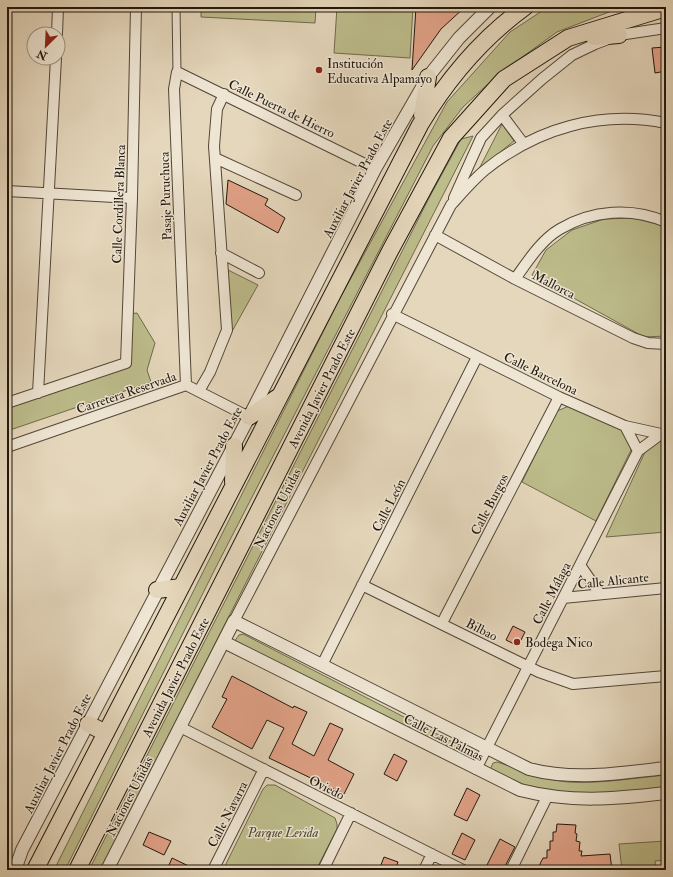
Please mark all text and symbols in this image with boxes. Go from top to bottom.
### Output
north arrow [26,26,66,66]
text: N [34,46,50,63]
place label: Institución Educativa Alpamayo [327,56,432,88]
marker: Institución Educativa Alpamayo [314,65,324,75]
street label: Calle Puerta de Hierro [226,76,337,142]
street label: Auxiliar Javier Prado Este [319,116,396,242]
street label: Calle Cordillera Blanca [109,143,129,264]
street label: Pasaje Puruchuca [156,151,176,241]
street label: Mallorca [529,267,578,303]
street label: Avenida Javier Prado Este [284,325,359,452]
street label: Calle Barcelona [501,349,581,399]
street label: Carretera Reservada [74,368,179,418]
street label: Auxiliar Javier Prado Este [169,404,246,530]
street label: Naciones Unidas [251,465,305,551]
street label: Calle Burgos [468,471,512,538]
street label: Calle León [369,476,409,535]
street label: Calle Málaga [529,559,575,627]
street label: Calle Alicante [577,569,650,593]
street label: Avenida Javier Prado Este [138,614,213,741]
street label: Bilbao [463,615,500,645]
place label: Bodega Nico [525,635,593,651]
marker: Bodega Nico [512,637,522,647]
street label: Auxiliar Javier Prado Este [20,690,95,817]
street label: Calle Las Palmas [401,711,487,765]
street label: Naciones Unidas [103,753,157,839]
street label: Oviedo [306,772,347,804]
street label: Calle Navarra [204,778,252,850]
park label: Parque Lerida [246,825,319,841]

